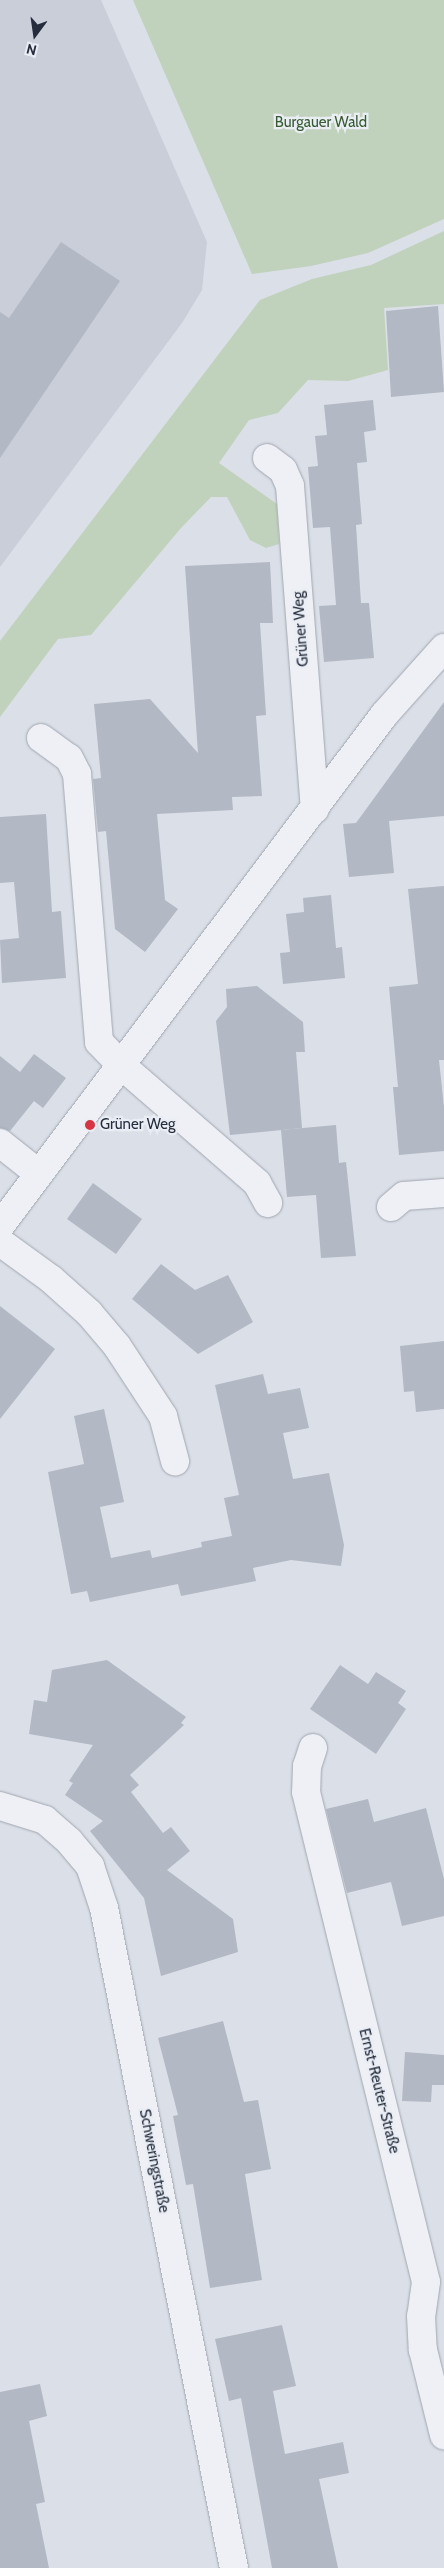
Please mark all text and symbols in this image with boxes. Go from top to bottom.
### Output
north arrow [10,10,60,60]
text: N [24,40,38,59]
park label: Burgauer Wald [275,114,367,132]
street label: Grüner Weg [289,591,313,667]
place label: Grüner Weg [100,1116,176,1134]
marker: Grüner Weg [84,1119,96,1131]
street label: Ernst-Reuter-Straße [355,2027,403,2155]
street label: Schweringstraße [135,2108,173,2214]

